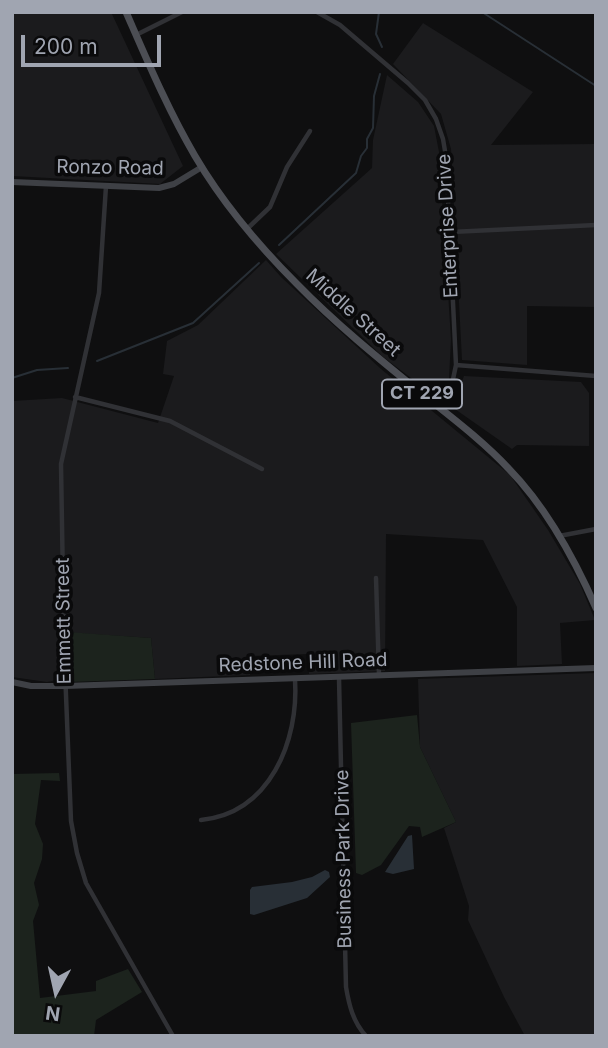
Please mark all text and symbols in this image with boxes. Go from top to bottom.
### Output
scale bar [24,21,164,65]
text: 200 m [34,34,98,59]
street label: Enterprise Drive [433,153,463,299]
street label: Ronzo Road [56,156,164,180]
street label: Middle Street [301,264,405,362]
road number: CT 229 [382,380,462,408]
street label: Emmett Street [51,557,77,685]
street label: Redstone Hill Road [218,649,388,677]
street label: Business Park Drive [331,769,357,949]
north arrow [21,957,91,1027]
text: N [44,1001,62,1026]

